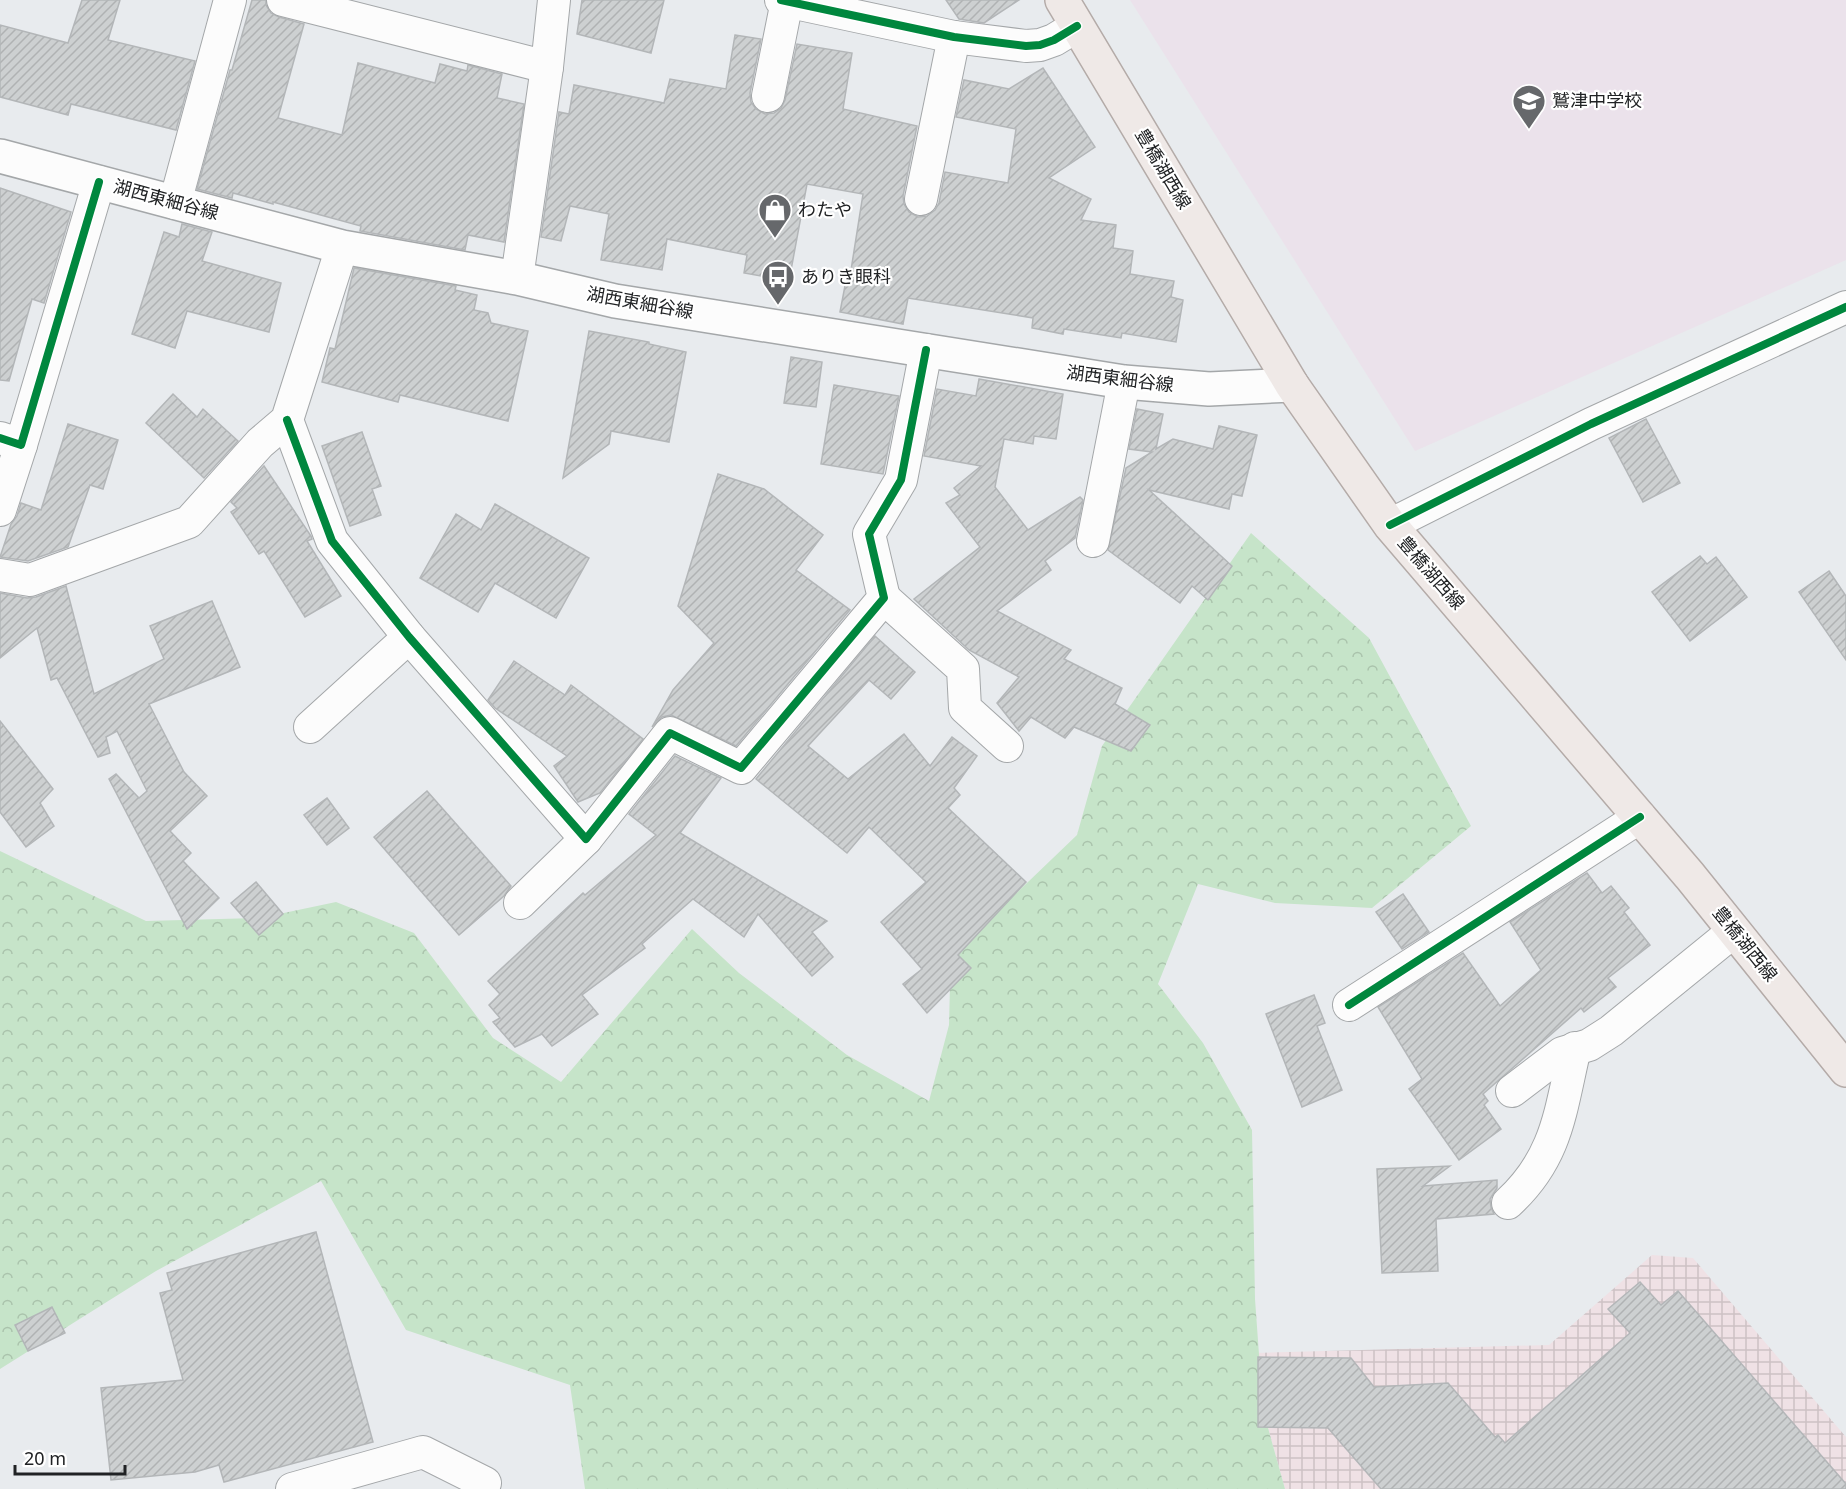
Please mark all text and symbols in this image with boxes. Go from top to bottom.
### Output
school or university icon: 鷲津中学校 [1511,83,1547,130]
place label: 鷲津中学校 [1552,88,1642,112]
street label: 豊橋湖西線 [1130,124,1197,213]
street label: 湖西東細谷線 [111,173,222,225]
shop icon: わたや [757,192,793,239]
place label: わたや [798,197,852,221]
bus stop icon: ありき眼科 [760,259,796,306]
place label: ありき眼科 [801,264,891,288]
street label: 湖西東細谷線 [585,281,695,323]
street label: 湖西東細谷線 [1065,360,1175,396]
street label: 豊橋湖西線 [1393,531,1470,614]
street label: 豊橋湖西線 [1708,901,1783,986]
scale bar [15,1438,124,1476]
text: 20 m [24,1446,66,1470]

